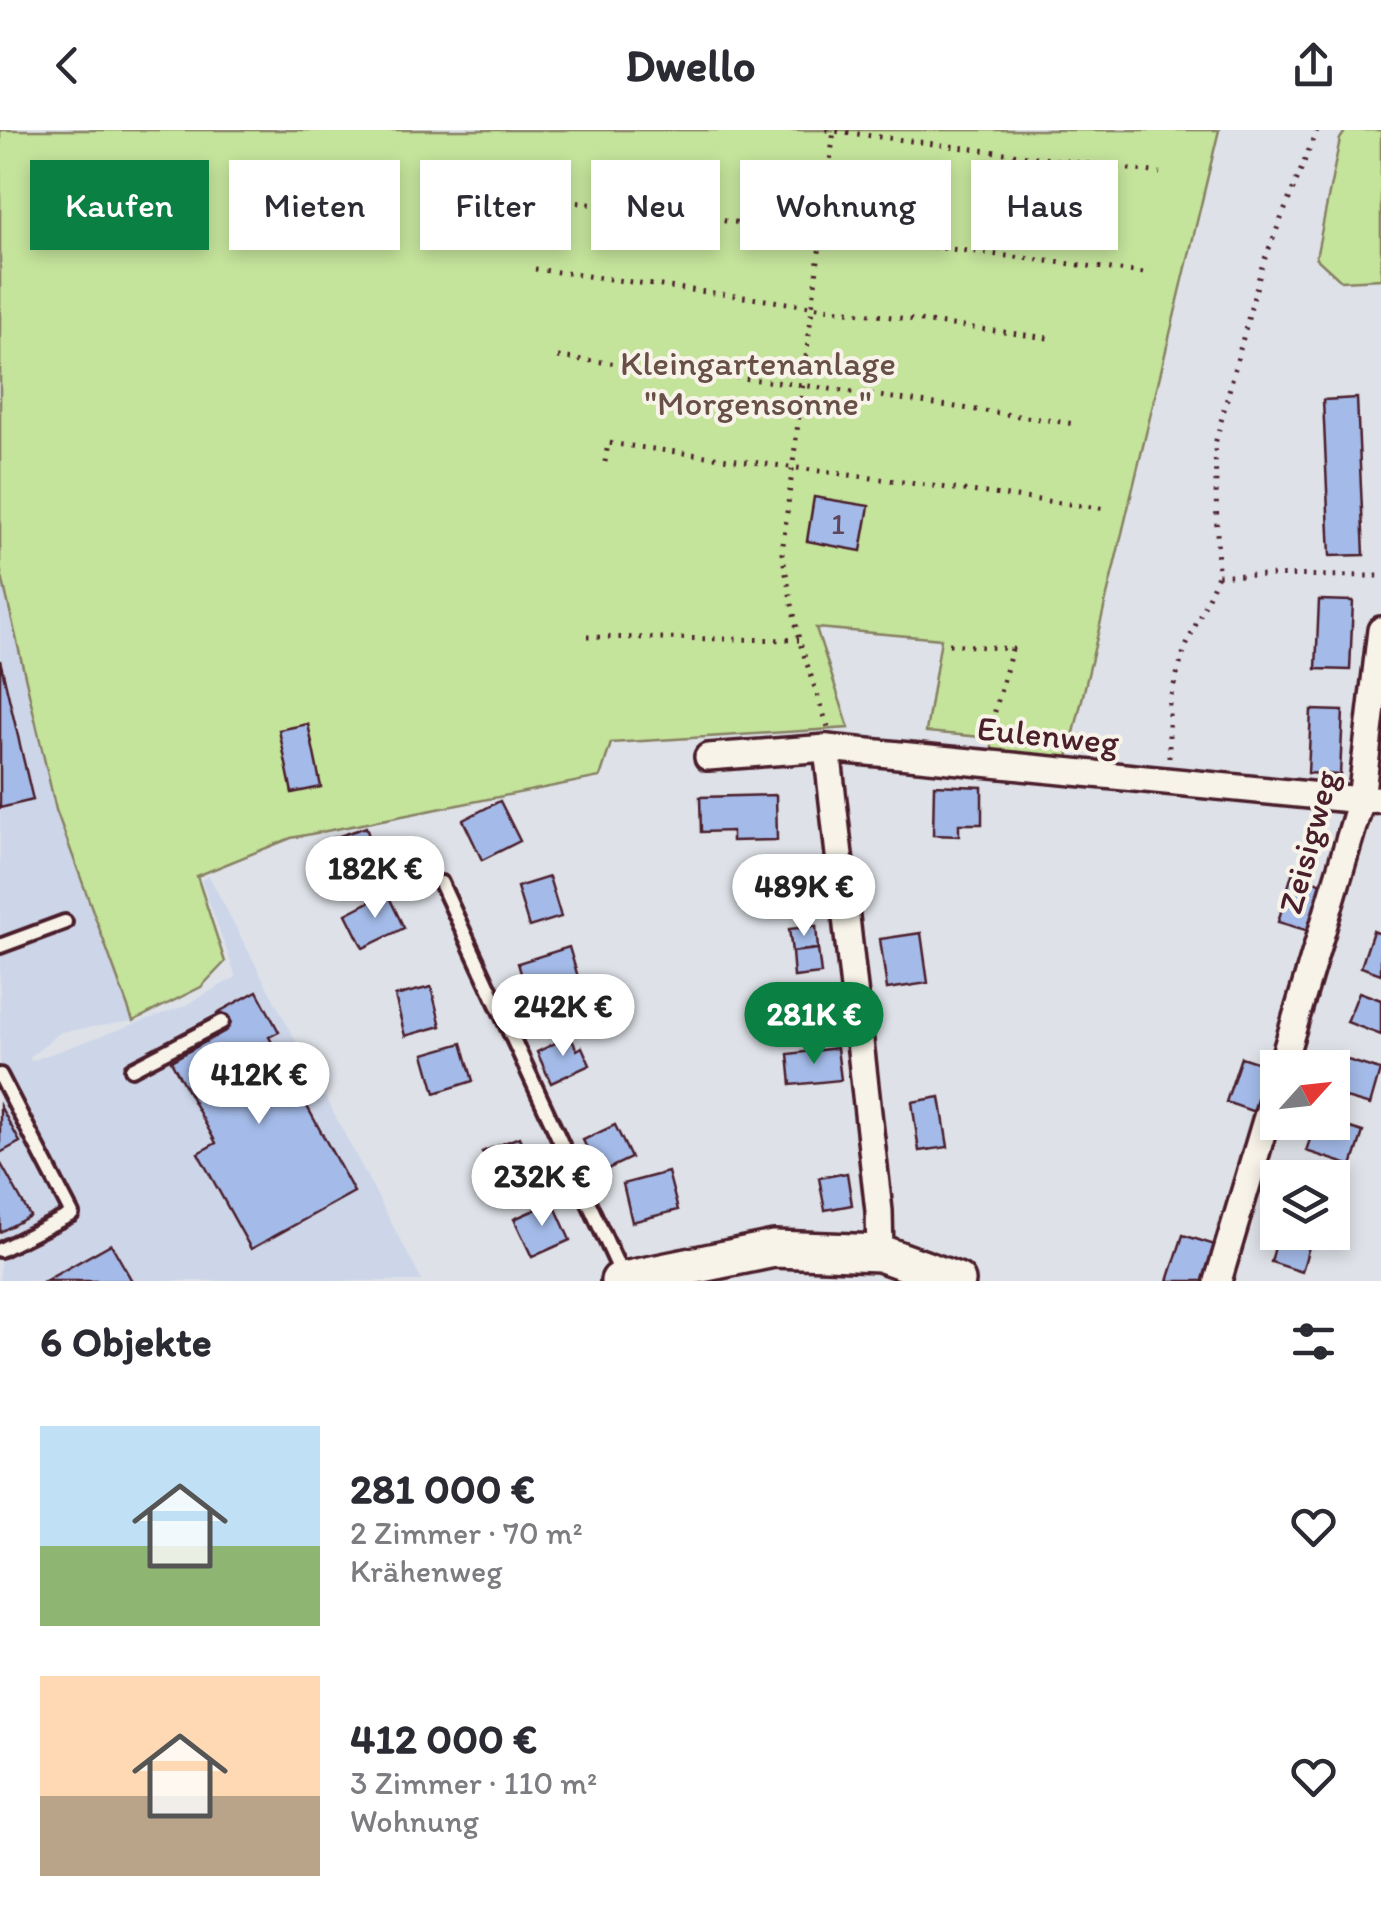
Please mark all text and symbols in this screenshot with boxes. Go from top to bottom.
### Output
icon: back [40,38,95,93]
text: Dwello [625,38,756,92]
icon: share [1286,38,1341,93]
chip: Kaufen [30,160,209,250]
chip: Mieten [229,160,400,250]
chip: Filter [420,160,571,250]
chip: Neu [591,160,720,250]
chip: Wohnung [740,160,951,250]
chip: Haus [971,160,1118,250]
park label: Kleingartenanlage "Morgensonne" [620,342,896,424]
house number: 1 [831,505,845,542]
street label: Eulenweg [975,707,1121,763]
street label: Zeisigweg [1269,766,1347,918]
pin: 182K € [294,836,456,921]
text: 182K € [327,849,423,887]
pin: 489K € [723,854,885,939]
text: 489K € [754,867,854,905]
pin: 242K € [482,974,644,1059]
pin: 281K € [733,982,895,1067]
text: 242K € [514,987,612,1025]
text: 281K € [766,995,862,1033]
pin: 412K € [178,1042,340,1127]
north arrow [1260,1050,1350,1140]
map controls [1260,1050,1350,1250]
text: 412K € [211,1055,307,1093]
pin: 232K € [461,1144,623,1229]
text: 232K € [493,1157,591,1195]
button: layers [1260,1160,1350,1250]
icon: filters [1286,1314,1341,1369]
text: 6 Objekte [40,1316,212,1367]
text: 281 000 € [350,1463,535,1514]
icon: home [120,1466,240,1586]
icon: heart [1286,1499,1341,1554]
text: 2 Zimmer · 70 m² [350,1514,583,1552]
text: Krähenweg [350,1552,502,1590]
text: 412 000 € [350,1713,537,1764]
icon: home [120,1716,240,1836]
icon: heart [1286,1749,1341,1804]
text: 3 Zimmer · 110 m² [350,1764,597,1802]
text: Wohnung [350,1802,479,1840]

